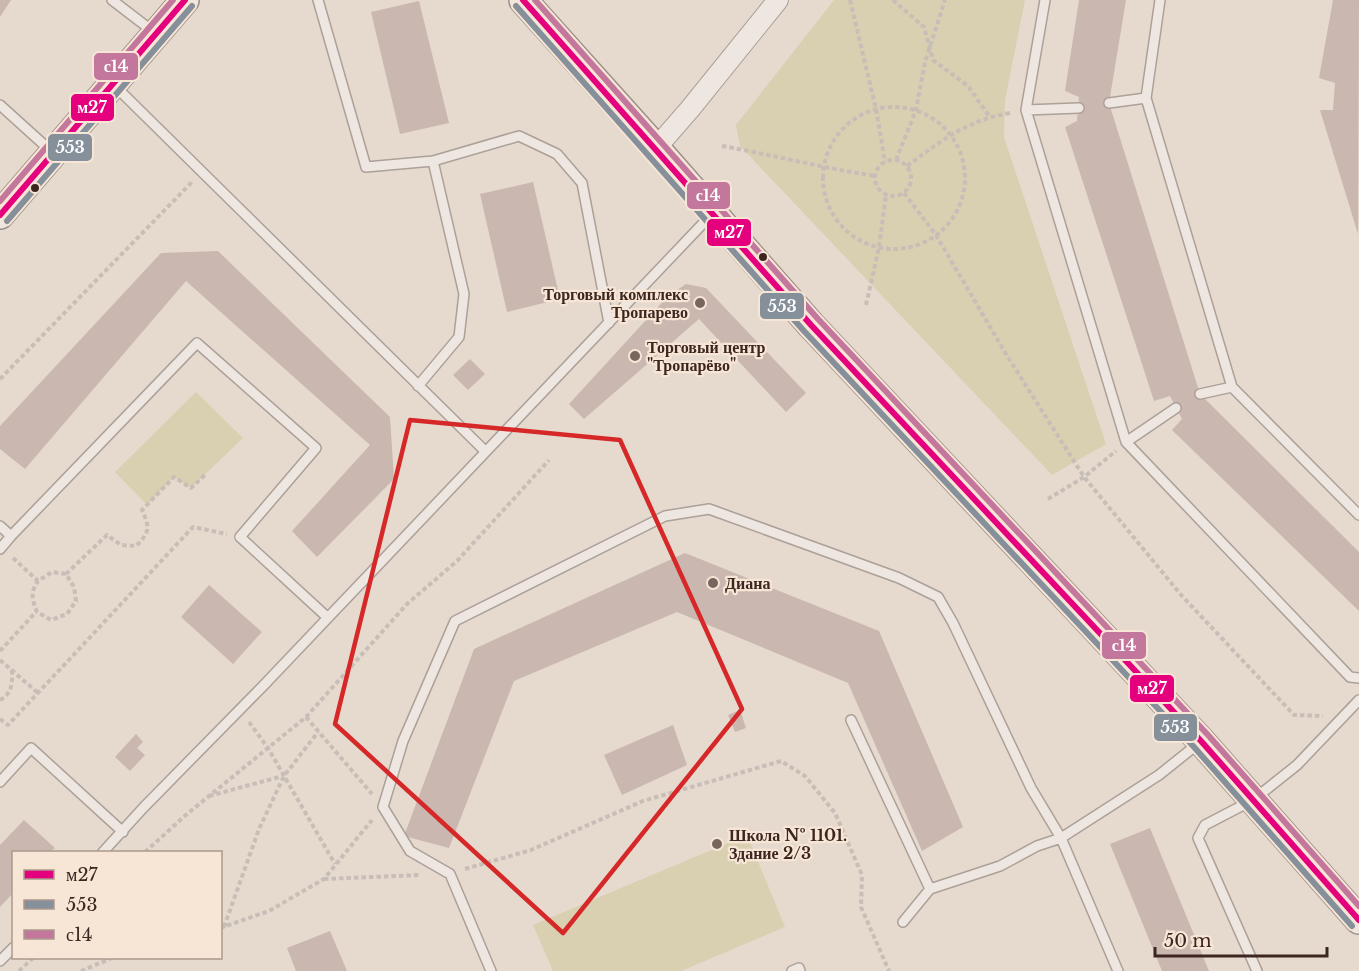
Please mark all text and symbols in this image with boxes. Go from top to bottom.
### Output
line badge: с14 [93,52,139,81]
text: с14 [104,56,128,76]
line badge: м27 [70,93,115,122]
text: м27 [77,97,108,117]
line badge: 553 [47,133,93,162]
text: 553 [55,137,85,157]
line badge: с14 [686,181,731,210]
unlabelled marker [29,182,41,194]
text: с14 [696,185,720,205]
line badge: м27 [706,218,752,247]
text: м27 [714,222,745,242]
unlabelled marker [757,251,769,263]
place label: Торговый комплекс Тропарево [543,284,688,322]
line badge: 553 [759,292,805,320]
marker: Торговый комплекс Тропарево [693,296,707,310]
text: 553 [767,296,797,316]
place label: Торговый центр "Тропарёво" [647,337,766,375]
marker: Торговый центр "Тропарёво" [628,349,642,363]
place label: Диана [725,573,770,593]
marker: Диана [706,576,720,590]
line badge: с14 [1101,631,1147,660]
text: с14 [1112,635,1136,655]
line badge: м27 [1129,674,1175,703]
text: м27 [1137,678,1168,698]
line badge: 553 [1153,713,1198,742]
text: 553 [1160,717,1190,737]
place label: Школа № 1101. Здание 2/3 [729,825,847,863]
marker: Школа № 1101. Здание 2/3 [710,837,724,851]
legend [12,851,222,959]
text: м27 [66,864,98,886]
text: 553 [66,894,98,916]
scale bar [1155,920,1328,958]
text: с14 [66,924,93,946]
text: 50 m [1164,930,1212,952]

